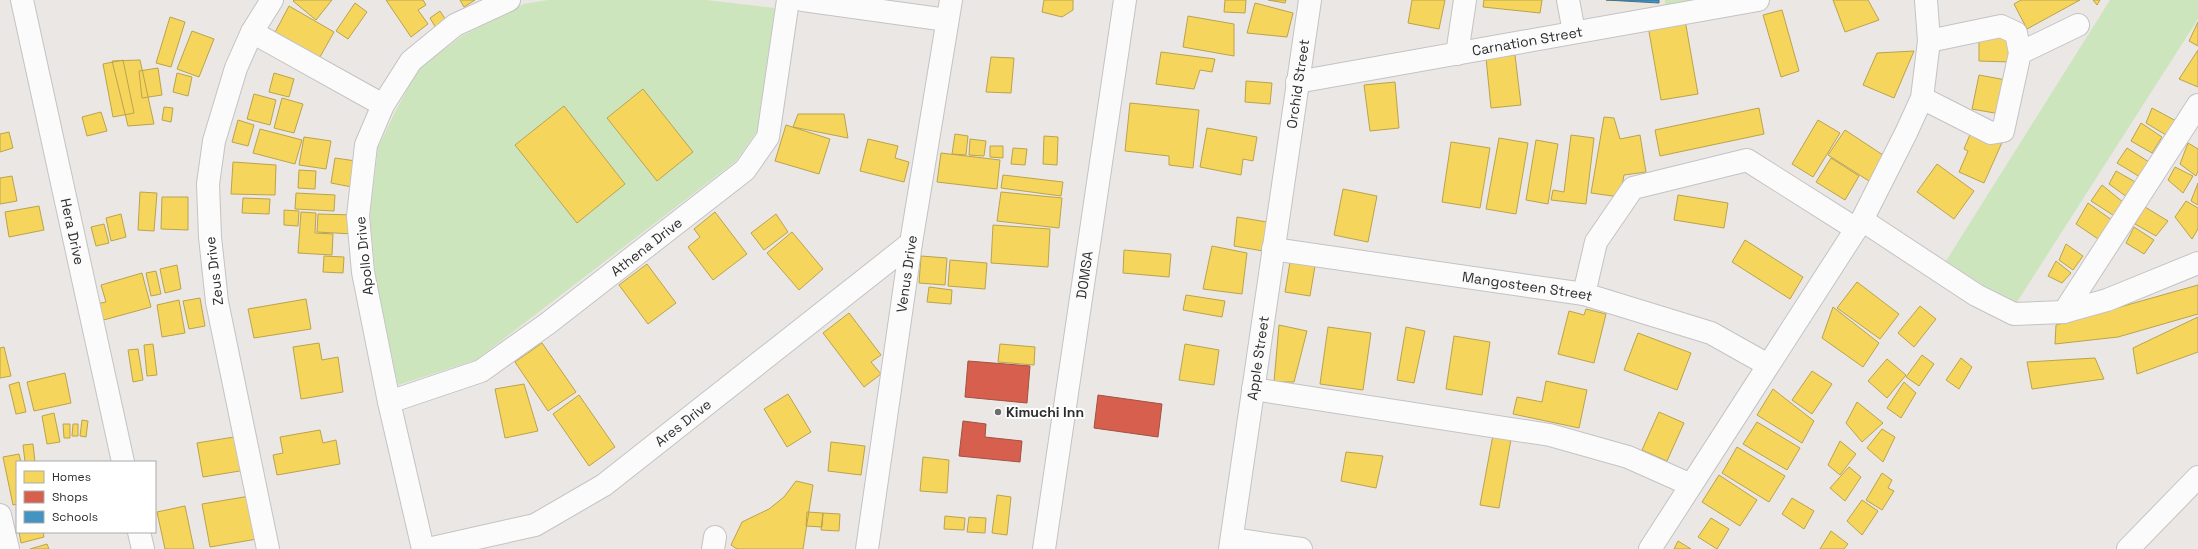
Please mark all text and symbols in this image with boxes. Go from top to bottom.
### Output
street label: Carnation Street [1471,22,1584,60]
street label: Orchid Street [1282,38,1313,130]
street label: Hera Drive [57,197,89,267]
street label: Athena Drive [607,213,686,280]
street label: Apollo Drive [351,216,377,296]
street label: Venus Drive [892,234,921,314]
street label: Zeus Drive [201,236,227,306]
street label: DOMSA [1072,250,1097,300]
street label: Mangosteen Street [1461,267,1595,305]
street label: Apple Street [1243,315,1273,401]
street label: Ares Drive [651,395,715,450]
place label: Kimuchi Inn [1006,403,1084,421]
marker: Kimuchi Inn [993,407,1003,417]
legend [16,461,156,533]
text: Homes [52,469,91,485]
text: Shops [52,489,88,505]
text: Schools [52,509,98,525]

